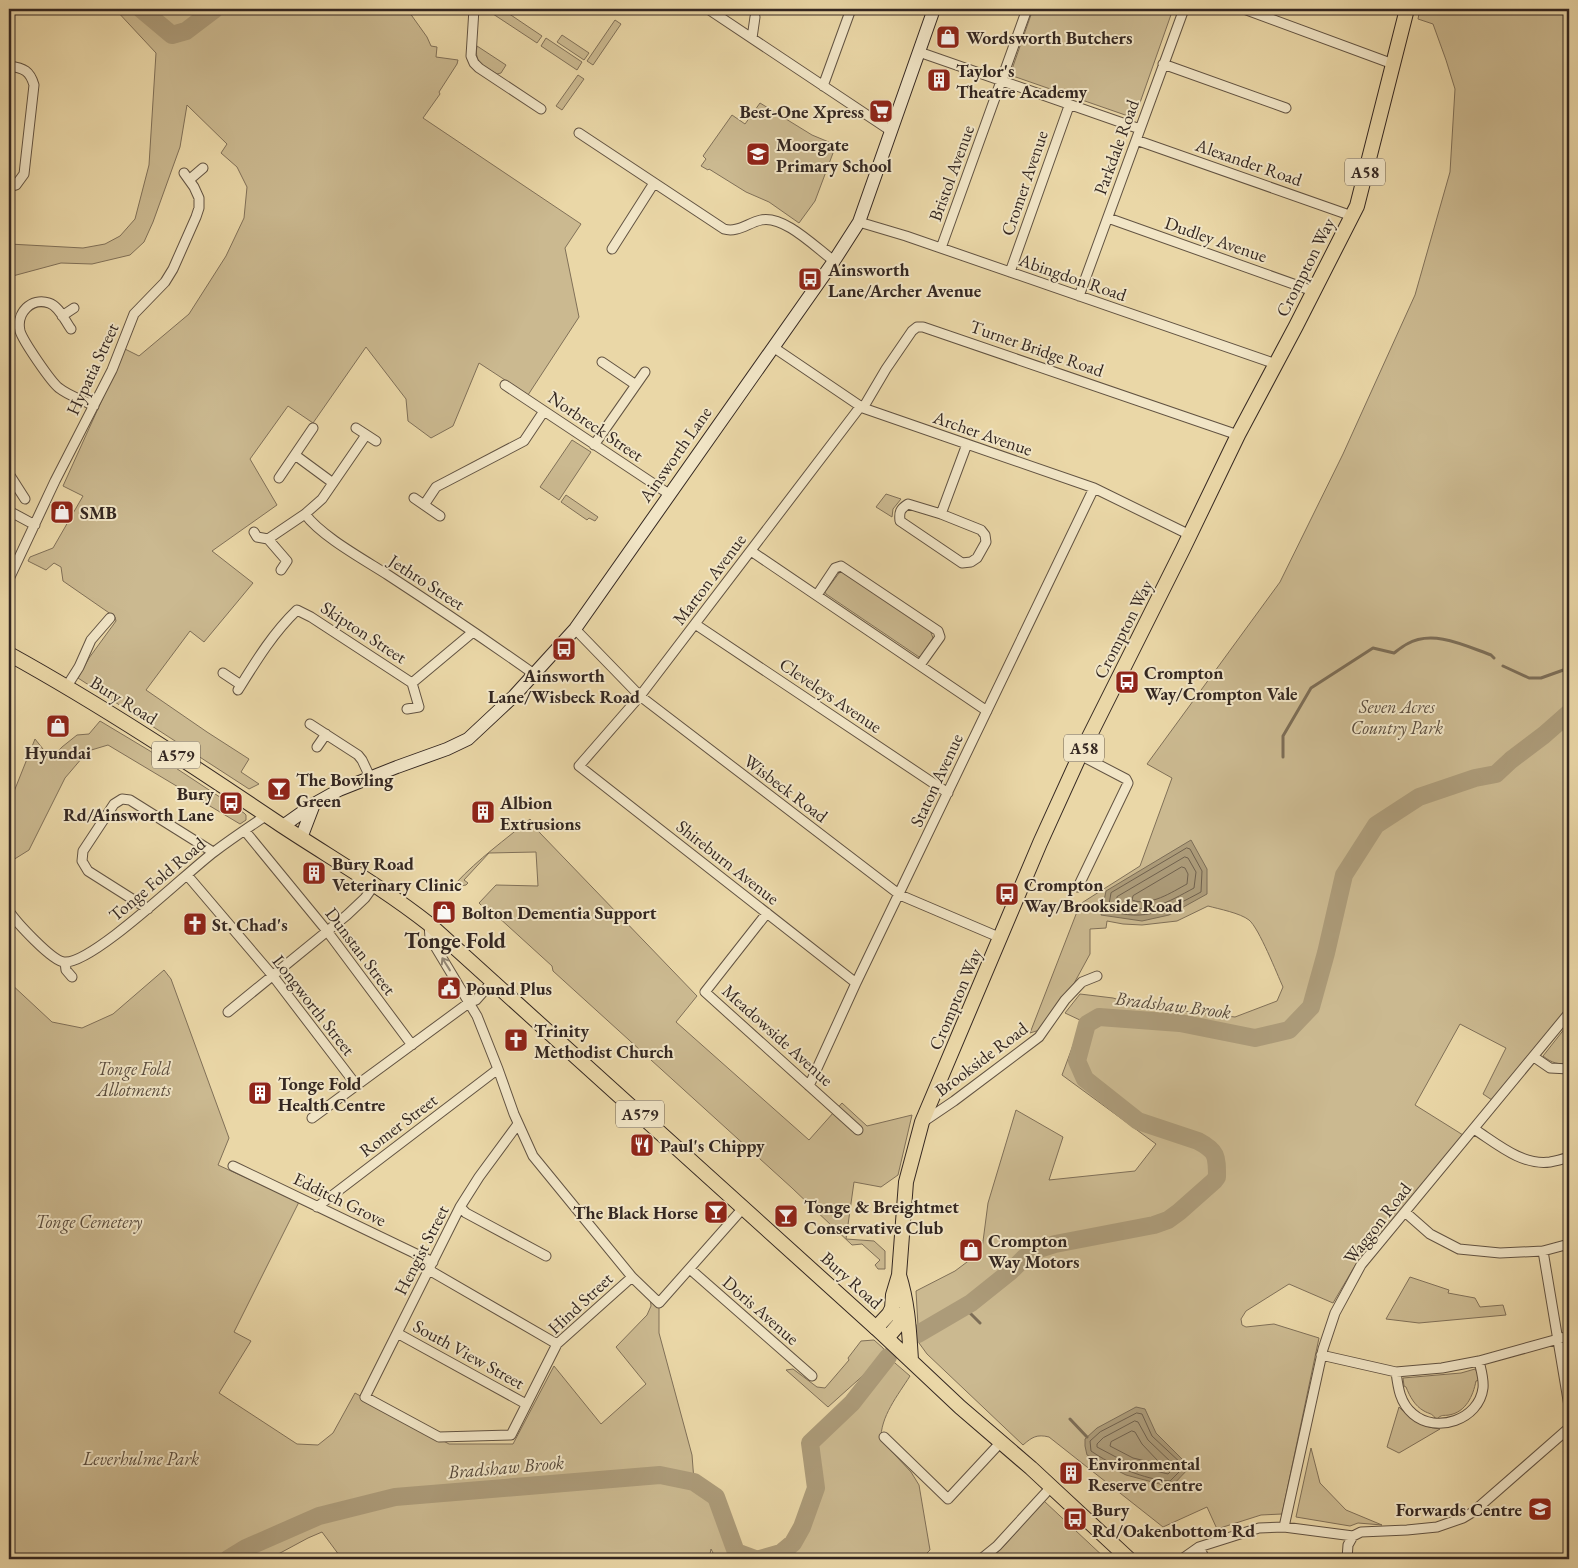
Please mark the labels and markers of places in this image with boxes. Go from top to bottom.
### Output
shop icon: Wordsworth Butchers [935,24,961,50]
place label: Wordsworth Butchers [966,26,1133,49]
place label: Taylor's Theatre Academy [956,59,1088,103]
building icon: Taylor's Theatre Academy [926,67,952,93]
supermarket icon: Best-One Xpress [868,98,894,124]
place label: Best-One Xpress [740,100,864,123]
place label: Moorgate Primary School [776,133,892,177]
school or university icon: Moorgate Primary School [745,141,771,167]
place label: Ainsworth Lane/Archer Avenue [827,258,982,302]
bus stop icon: Ainsworth Lane/Archer Avenue [797,266,823,292]
shop icon: SMB [49,499,75,525]
place label: SMB [80,501,117,524]
bus stop icon: Ainsworth Lane/Wisbeck Road [551,636,577,662]
place label: Crompton Way/Crompton Vale [1144,661,1298,705]
place label: Ainsworth Lane/Wisbeck Road [488,664,640,708]
bus stop icon: Crompton Way/Crompton Vale [1114,669,1140,695]
shop icon: Hyundai [45,713,71,739]
place label: Hyundai [25,741,92,764]
place label: The Bowling Green [296,768,394,812]
bar icon: The Bowling Green [266,776,292,802]
place label: Bury Rd/Ainsworth Lane [63,782,214,826]
bus stop icon: Bury Rd/Ainsworth Lane [218,790,244,816]
place label: Albion Extrusions [499,791,581,835]
building icon: Albion Extrusions [470,799,496,825]
place label: Bury Road Veterinary Clinic [332,852,462,896]
building icon: Bury Road Veterinary Clinic [301,860,327,886]
place label: Crompton Way/Brookside Road [1024,873,1183,917]
bus stop icon: Crompton Way/Brookside Road [994,881,1020,907]
shop icon: Bolton Dementia Support [431,899,457,925]
place label: Bolton Dementia Support [462,901,657,924]
church icon: St. Chad's [182,911,208,937]
place label: St. Chad's [212,913,288,936]
public building icon: Pound Plus [436,975,462,1001]
place label: Pound Plus [466,977,552,1000]
place label: Trinity Methodist Church [534,1019,674,1063]
church icon: Trinity Methodist Church [503,1027,529,1053]
place label: Tonge Fold Health Centre [278,1072,386,1116]
building icon: Tonge Fold Health Centre [247,1080,273,1106]
restaurant icon: Paul's Chippy [629,1132,655,1158]
place label: Paul's Chippy [660,1134,765,1157]
place label: Tonge & Breightmet Conservative Club [804,1195,959,1239]
bar icon: The Black Horse [703,1199,729,1225]
place label: The Black Horse [573,1201,698,1224]
bar icon: Tonge & Breightmet Conservative Club [773,1203,799,1229]
place label: Crompton Way Motors [988,1229,1080,1273]
shop icon: Crompton Way Motors [958,1237,984,1263]
place label: Environmental Reserve Centre [1088,1452,1203,1496]
building icon: Environmental Reserve Centre [1058,1460,1084,1486]
school or university icon: Forwards Centre [1527,1496,1553,1522]
place label: Bury Rd/Oakenbottom Rd [1092,1498,1255,1542]
place label: Forwards Centre [1396,1498,1522,1521]
bus stop icon: Bury Rd/Oakenbottom Rd [1062,1506,1088,1532]

